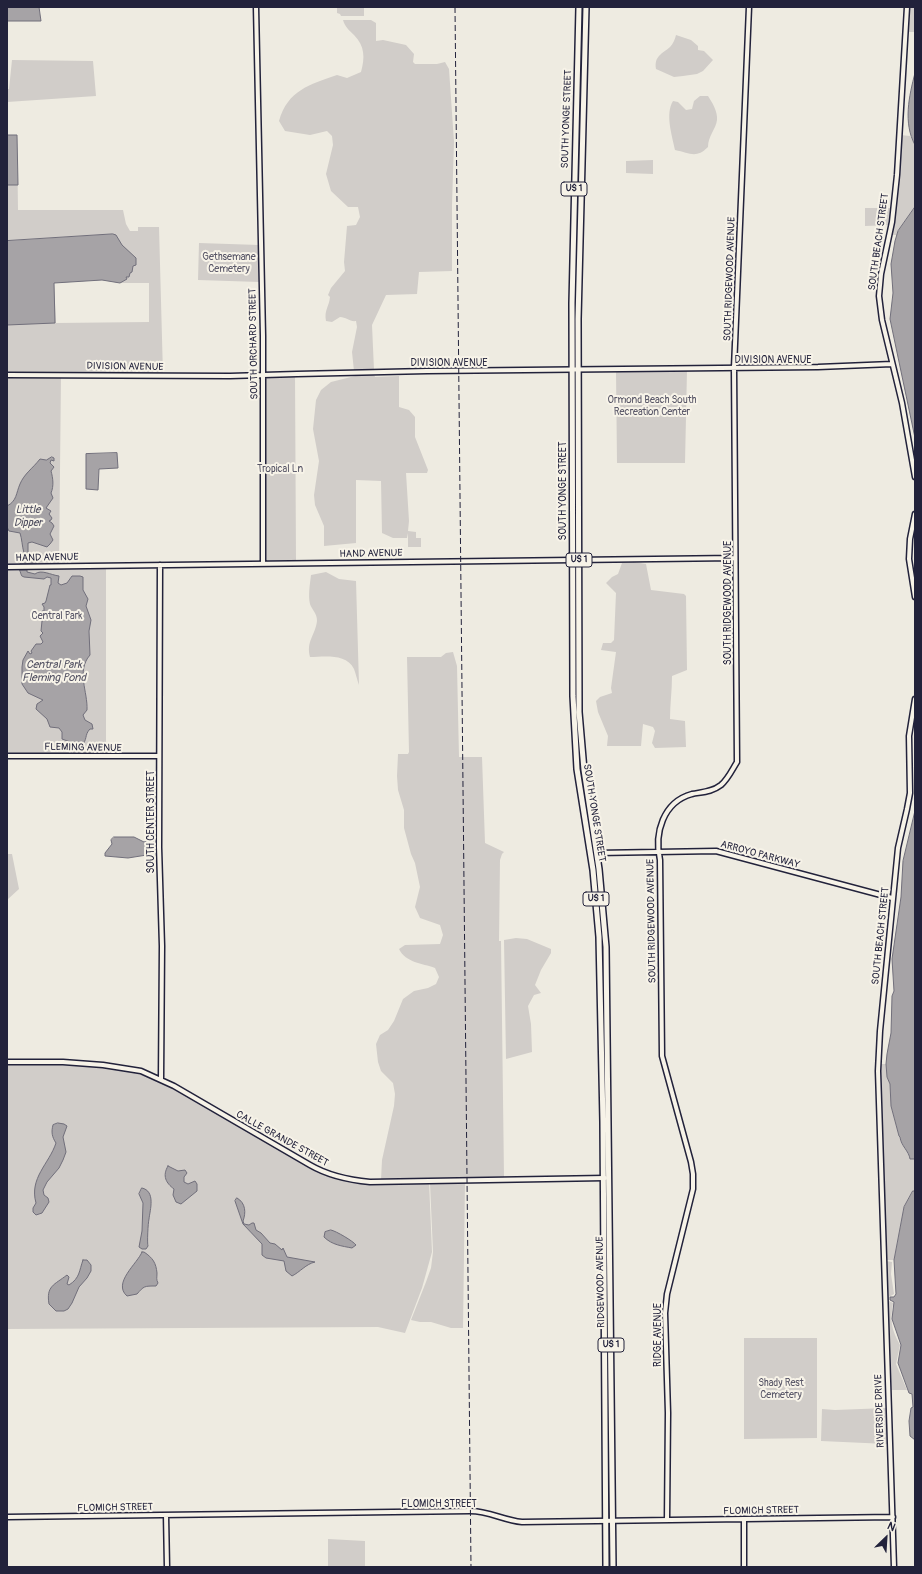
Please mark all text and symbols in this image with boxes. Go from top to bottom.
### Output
street label: SOUTH YONGE STREET [559,69,575,169]
road number: US 1 [561,182,587,196]
street label: SOUTH BEACH STREET [866,193,892,291]
street label: SOUTH RIDGEWOOD AVENUE [722,217,738,341]
park label: Gethsemane Cemetery [202,251,256,274]
street label: SOUTH ORCHARD STREET [247,288,261,400]
street label: DIVISION AVENUE [735,354,811,366]
street label: DIVISION AVENUE [411,357,487,369]
street label: DIVISION AVENUE [86,360,164,374]
park label: Ormond Beach South Recreation Center [608,394,696,418]
street label: SOUTH YONGE STREET [557,442,569,540]
park label: Tropical Ln [257,463,303,475]
water label: Little Dipper [14,503,42,529]
street label: SOUTH RIDGEWOOD AVENUE [722,541,734,665]
street label: HAND AVENUE [339,547,403,561]
street label: HAND AVENUE [15,551,79,565]
road number: US 1 [566,553,592,567]
park label: Central Park [32,610,82,622]
water label: Central Park Fleming Pond [22,658,86,684]
street label: FLEMING AVENUE [44,741,122,755]
street label: SOUTH YONGE STREET [580,763,608,863]
street label: SOUTH CENTER STREET [145,770,157,874]
street label: ARROYO PARKWAY [719,839,801,871]
street label: SOUTH RIDGEWOOD AVENUE [645,859,659,983]
street label: SOUTH BEACH STREET [870,887,892,985]
road number: US 1 [583,892,609,906]
street label: CALLE GRANDE STREET [234,1109,330,1169]
street label: RIDGEWOOD AVENUE [594,1236,608,1328]
street label: RIDGE AVENUE [652,1303,664,1367]
road number: US 1 [598,1338,624,1352]
street label: RIVERSIDE DRIVE [873,1374,887,1448]
park label: Shady Rest Cemetery [758,1377,804,1400]
street label: FLOMICH STREET [401,1498,477,1510]
street label: FLOMICH STREET [77,1501,153,1515]
street label: FLOMICH STREET [723,1504,799,1518]
north arrow [866,1518,906,1558]
text: N [885,1519,897,1534]

